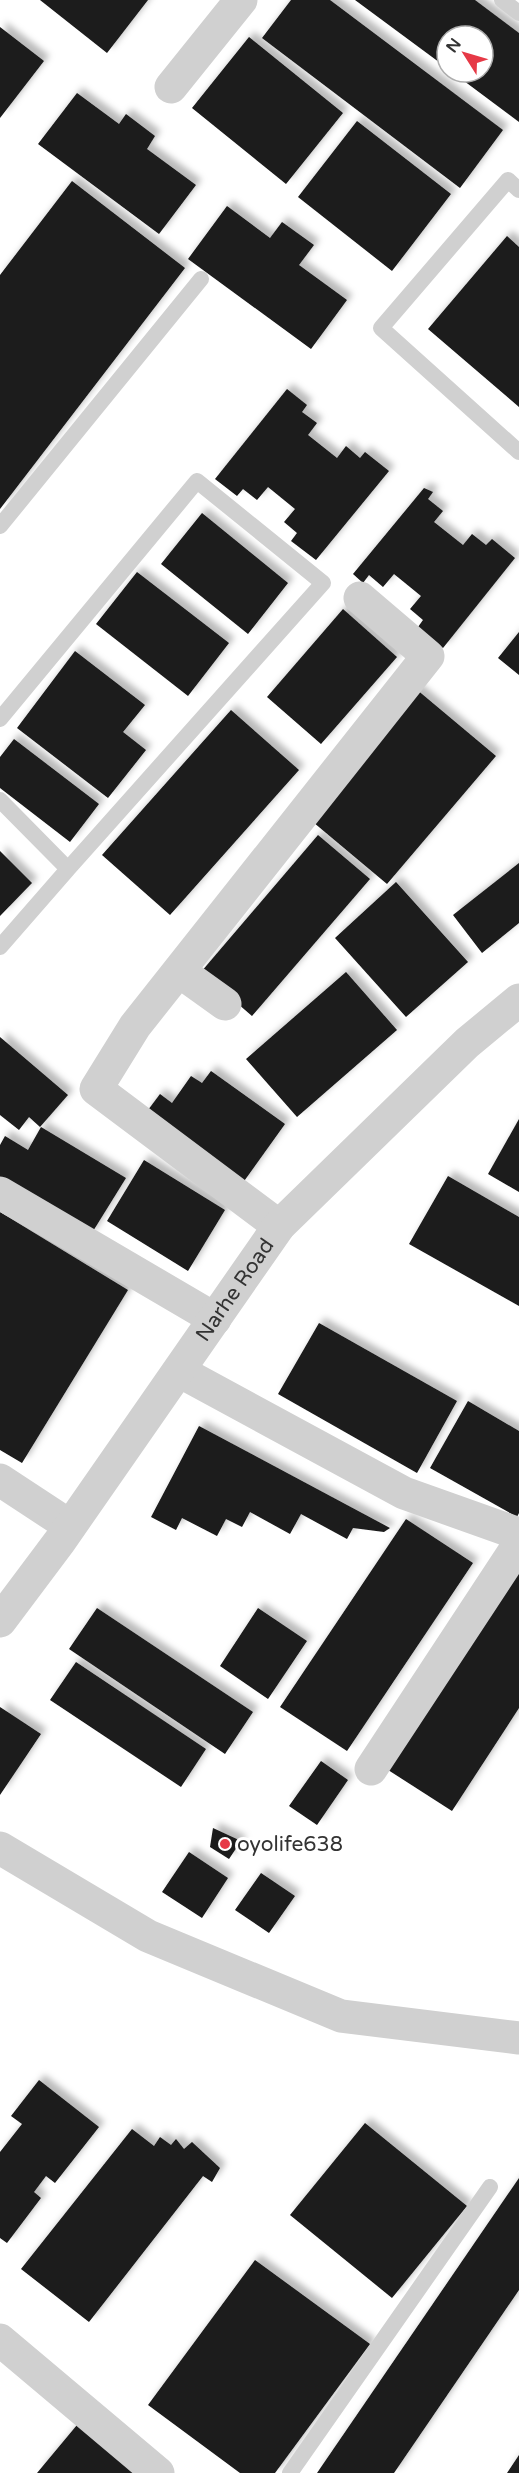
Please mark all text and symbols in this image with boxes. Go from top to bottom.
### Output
north arrow [435,24,495,84]
text: N [442,34,466,57]
street label: Narhe Road [190,1233,279,1346]
place label: oyolife638 [237,1832,343,1857]
marker: oyolife638 [218,1837,232,1851]

